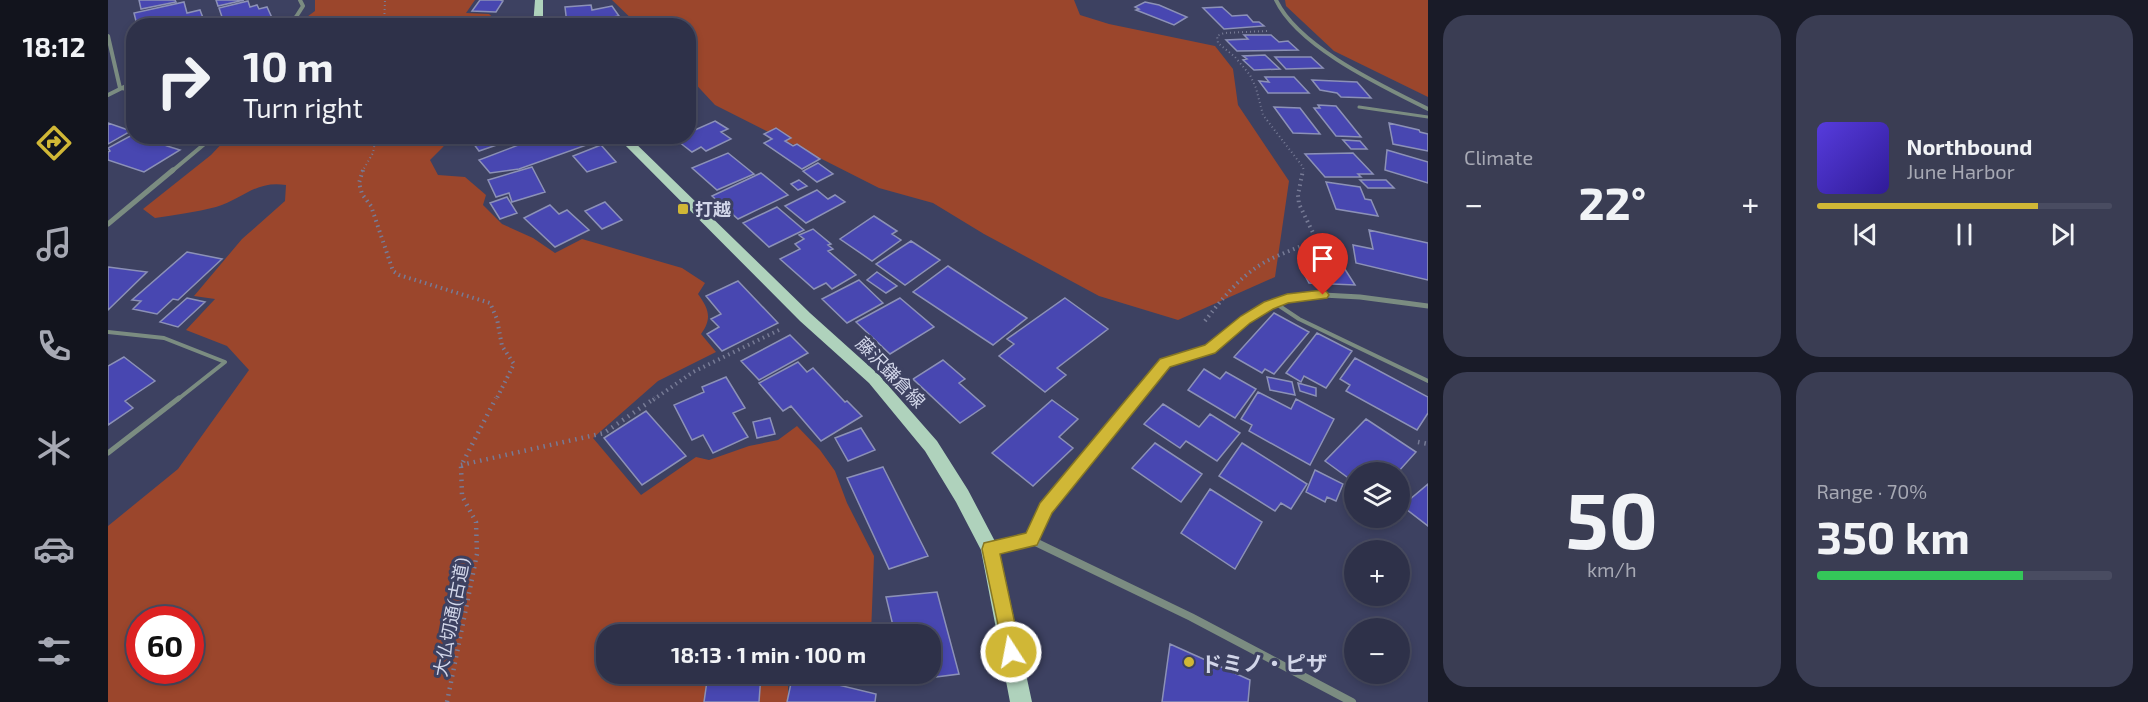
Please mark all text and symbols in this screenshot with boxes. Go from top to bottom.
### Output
text: 18:12 [23,30,85,62]
text: 10 m [243,40,334,90]
icon: right [144,42,222,120]
text: Turn right [243,91,363,123]
icon: directions [33,122,75,164]
text: Northbound [1907,133,2032,159]
text: Climate [1464,145,1533,169]
text: June Harbor [1907,159,2015,183]
text: 22° [1578,175,1646,229]
text: − [1464,183,1483,223]
text: + [1741,183,1760,223]
place label: 打越 [695,198,731,220]
marker: 打越 [676,202,690,216]
icon: previous [1849,218,1882,251]
icon: pause [1948,218,1981,251]
icon: next [2046,218,2079,251]
icon: music [33,223,75,265]
pin [1297,233,1348,295]
icon: arrive [1306,242,1339,275]
icon: phone [33,325,75,367]
street label: 藤沢鎌倉線 [852,332,930,412]
icon: climate [33,427,75,469]
map controls [1344,462,1410,684]
button: layers [1344,462,1410,528]
text: 50 [1566,471,1658,565]
text: Range · 70% [1817,479,1927,503]
text: 350 km [1817,509,1970,563]
icon: car [33,528,75,570]
button: + [1344,540,1410,606]
street label: 大仏切通(古道) [429,556,473,678]
text: km/h [1587,557,1637,581]
speed limit sign: 60 [126,606,204,684]
button: − [1344,618,1410,684]
position arrow [979,620,1043,684]
icon: filters [33,630,75,672]
text: 18:13 · 1 min · 100 m [671,641,866,667]
place label: ドミノ・ピザ [1201,650,1327,675]
marker: ドミノ・ピザ [1182,655,1196,669]

